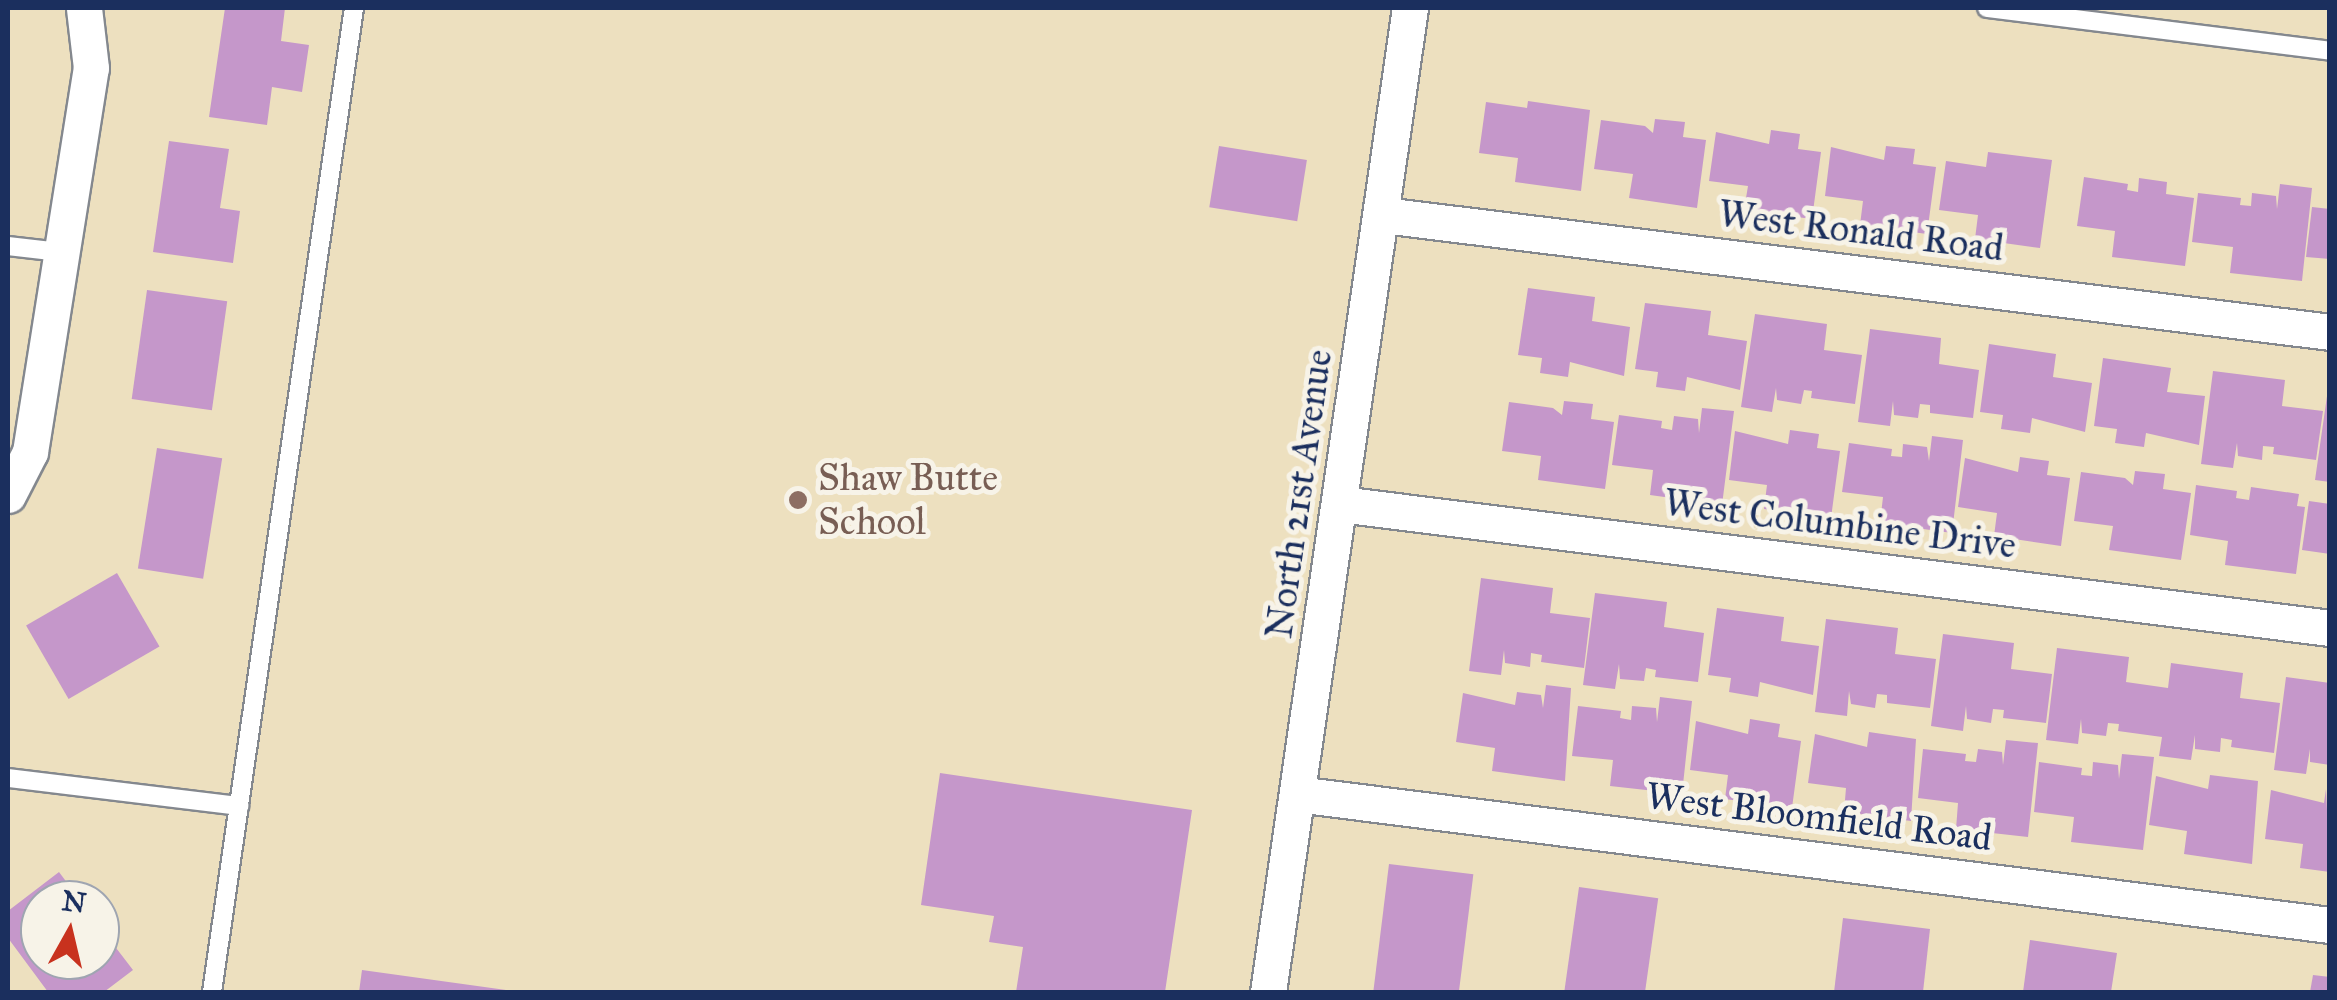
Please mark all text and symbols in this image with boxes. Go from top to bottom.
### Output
street label: West Ronald Road [1716,191,2006,271]
street label: North 21st Avenue [1256,347,1342,641]
place label: Shaw Butte School [818,455,998,544]
street label: West Columbine Drive [1661,480,2019,568]
marker: Shaw Butte School [787,489,809,511]
street label: West Bloomfield Road [1644,773,1994,861]
north arrow [20,880,120,980]
text: N [60,883,88,921]

